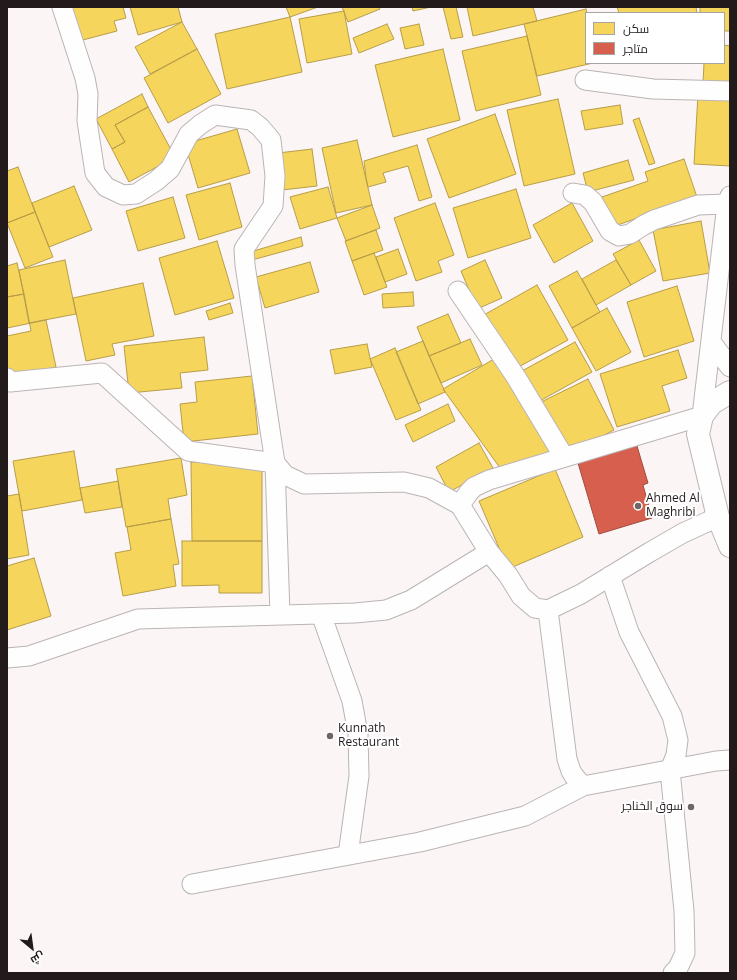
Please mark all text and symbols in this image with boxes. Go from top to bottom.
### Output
legend [585,12,725,64]
text: سكن [623,20,649,37]
text: متاجر [623,40,648,57]
place label: Ahmed Al Maghribi [646,492,700,520]
marker: Ahmed Al Maghribi [633,501,643,511]
place label: Kunnath Restaurant [338,722,399,750]
marker: Kunnath Restaurant [325,731,335,741]
place label: سوق الخناجر [622,800,683,814]
marker: سوق الخناجر [686,802,696,812]
north arrow [12,928,52,968]
text: ش [28,949,48,969]

